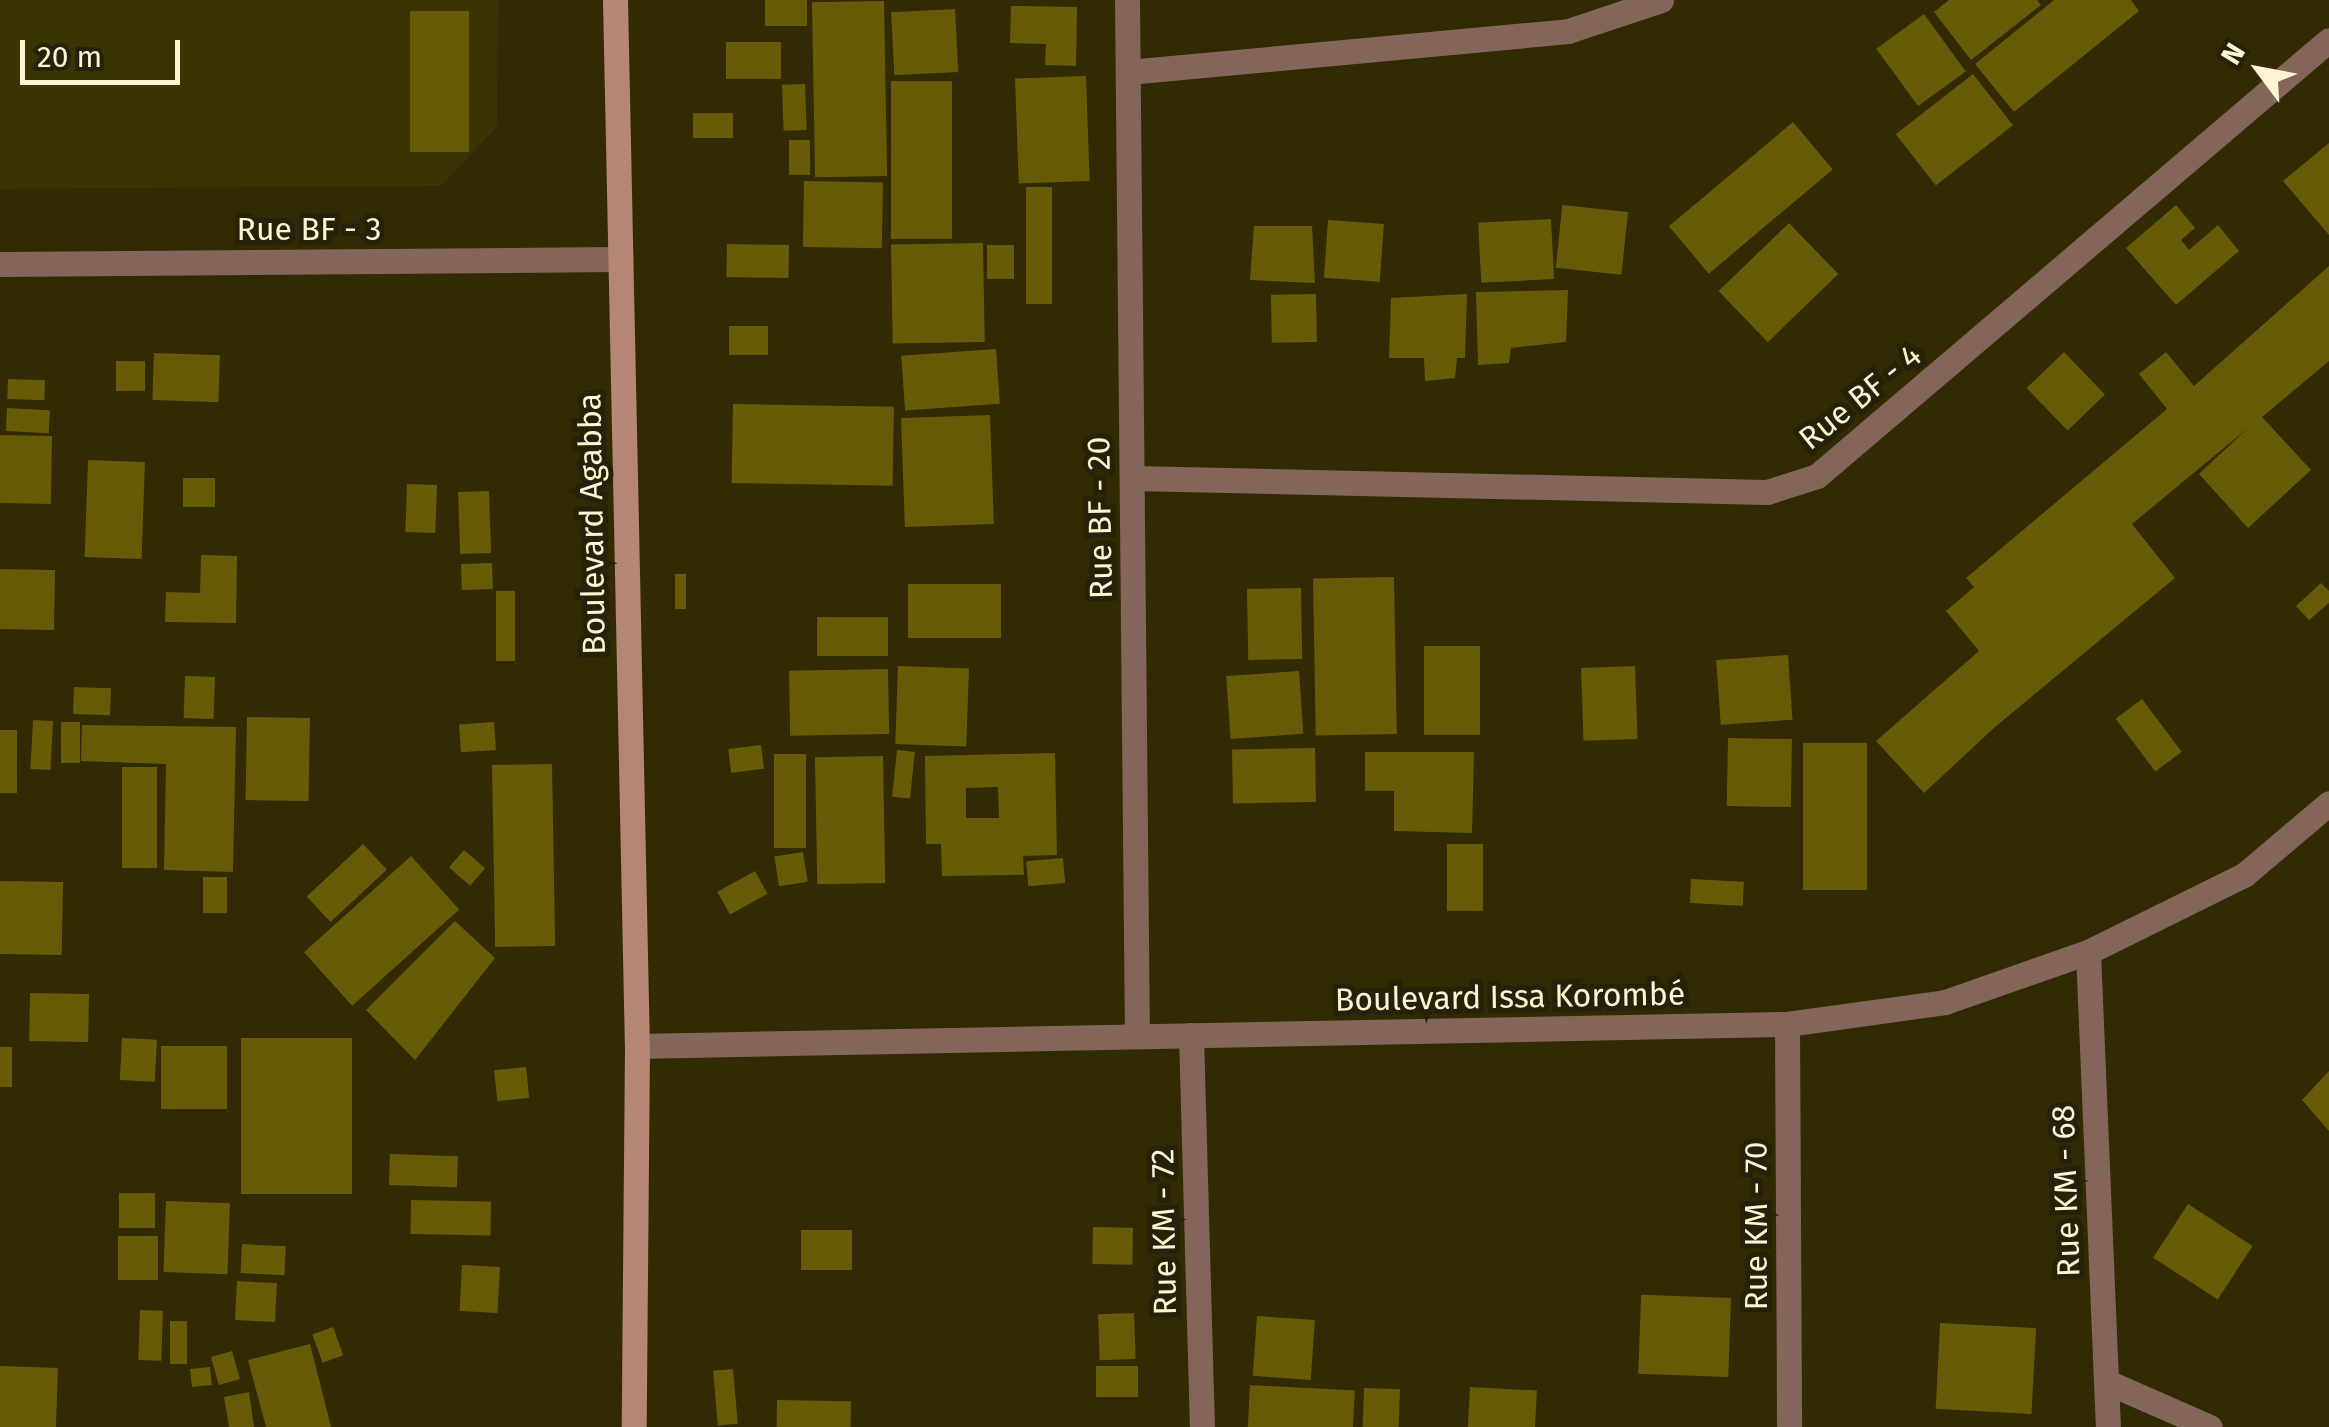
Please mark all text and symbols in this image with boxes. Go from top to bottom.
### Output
scale bar [25,20,185,82]
north arrow [2209,20,2309,120]
text: N [2214,37,2252,70]
text: 20 m [37,39,102,75]
street label: Rue BF - 3 [237,210,381,248]
street label: Rue BF - 4 [1791,336,1929,458]
street label: Boulevard Agabba [571,393,613,655]
street label: Rue BF - 20 [1079,436,1121,600]
street label: Boulevard Issa Korombé [1334,975,1686,1019]
street label: Rue KM - 68 [2044,1104,2088,1278]
street label: Rue KM - 70 [1737,1141,1775,1311]
street label: Rue KM - 72 [1143,1148,1185,1316]

